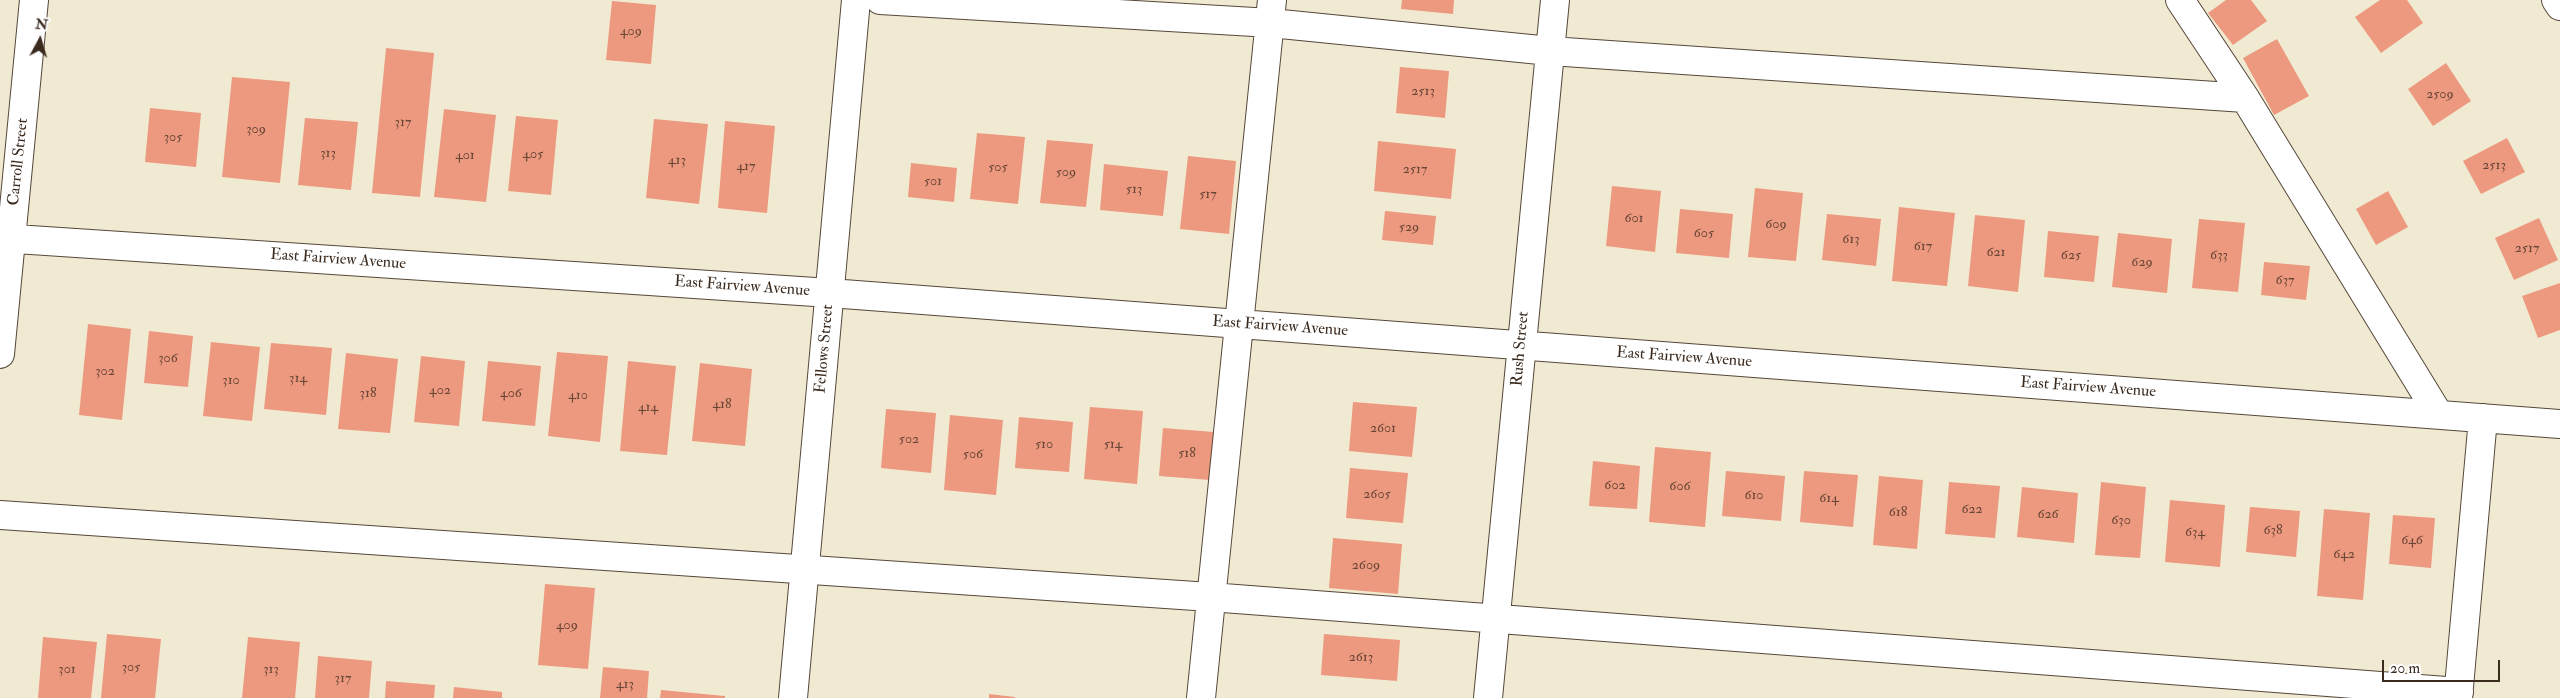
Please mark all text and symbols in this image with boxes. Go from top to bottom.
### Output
north arrow [15,15,65,65]
text: N [34,15,49,34]
house number: 409 [620,24,642,40]
house number: 2513 [1411,84,1435,100]
house number: 2509 [2426,87,2454,103]
house number: 317 [395,115,411,131]
street label: Carroll Street [5,117,33,207]
house number: 309 [246,122,266,138]
house number: 305 [164,130,182,146]
house number: 313 [320,146,336,162]
house number: 405 [523,147,543,163]
house number: 401 [455,148,475,164]
house number: 413 [668,153,686,169]
house number: 2513 [2482,158,2506,174]
house number: 417 [737,159,755,175]
house number: 505 [988,160,1008,176]
house number: 2517 [1403,162,1427,178]
house number: 509 [1056,165,1076,181]
house number: 501 [924,174,942,190]
house number: 513 [1126,182,1142,198]
house number: 517 [1199,187,1217,203]
house number: 601 [1624,211,1644,227]
house number: 609 [1765,217,1787,233]
house number: 529 [1399,220,1419,236]
house number: 605 [1694,226,1714,242]
house number: 613 [1842,232,1860,248]
house number: 617 [1914,239,1932,255]
house number: 2517 [2515,241,2539,257]
house number: 621 [1986,245,2006,261]
street label: East Fairview Avenue [269,246,407,274]
house number: 625 [2061,248,2081,264]
house number: 633 [2210,248,2228,264]
house number: 629 [2131,255,2153,271]
street label: East Fairview Avenue [673,273,811,301]
house number: 637 [2276,273,2294,289]
street label: Fellows Street [812,304,838,394]
street label: Rush Street [1508,311,1534,387]
street label: East Fairview Avenue [1211,313,1349,341]
street label: East Fairview Avenue [1615,344,1753,372]
house number: 306 [158,351,178,367]
house number: 302 [95,364,115,380]
house number: 314 [289,371,307,387]
house number: 310 [222,373,240,389]
street label: East Fairview Avenue [2019,374,2157,402]
house number: 402 [429,383,451,399]
house number: 318 [360,386,376,402]
house number: 406 [500,386,522,402]
house number: 410 [568,388,588,404]
house number: 418 [712,397,732,413]
house number: 414 [638,400,658,416]
house number: 2601 [1370,421,1396,437]
house number: 502 [899,432,919,448]
house number: 510 [1035,437,1053,453]
house number: 514 [1104,437,1122,453]
house number: 518 [1178,446,1196,462]
house number: 506 [963,447,983,463]
house number: 602 [1604,478,1626,494]
house number: 606 [1669,479,1691,495]
house number: 2605 [1363,487,1391,503]
house number: 610 [1744,488,1764,504]
house number: 614 [1819,491,1839,507]
house number: 622 [1961,502,1983,518]
house number: 618 [1889,505,1907,521]
house number: 626 [2037,507,2059,523]
house number: 630 [2111,513,2131,529]
house number: 638 [2264,523,2282,539]
house number: 634 [2185,525,2205,541]
house number: 646 [2401,533,2423,549]
house number: 642 [2333,547,2355,563]
house number: 2609 [1352,558,1380,574]
house number: 409 [556,618,578,634]
house number: 2613 [1349,650,1373,666]
scale bar [2385,650,2502,682]
text: 20 m [2390,659,2420,678]
house number: 305 [122,660,140,676]
house number: 301 [58,662,76,678]
house number: 313 [263,662,279,678]
house number: 317 [335,671,351,687]
house number: 413 [616,677,634,693]

